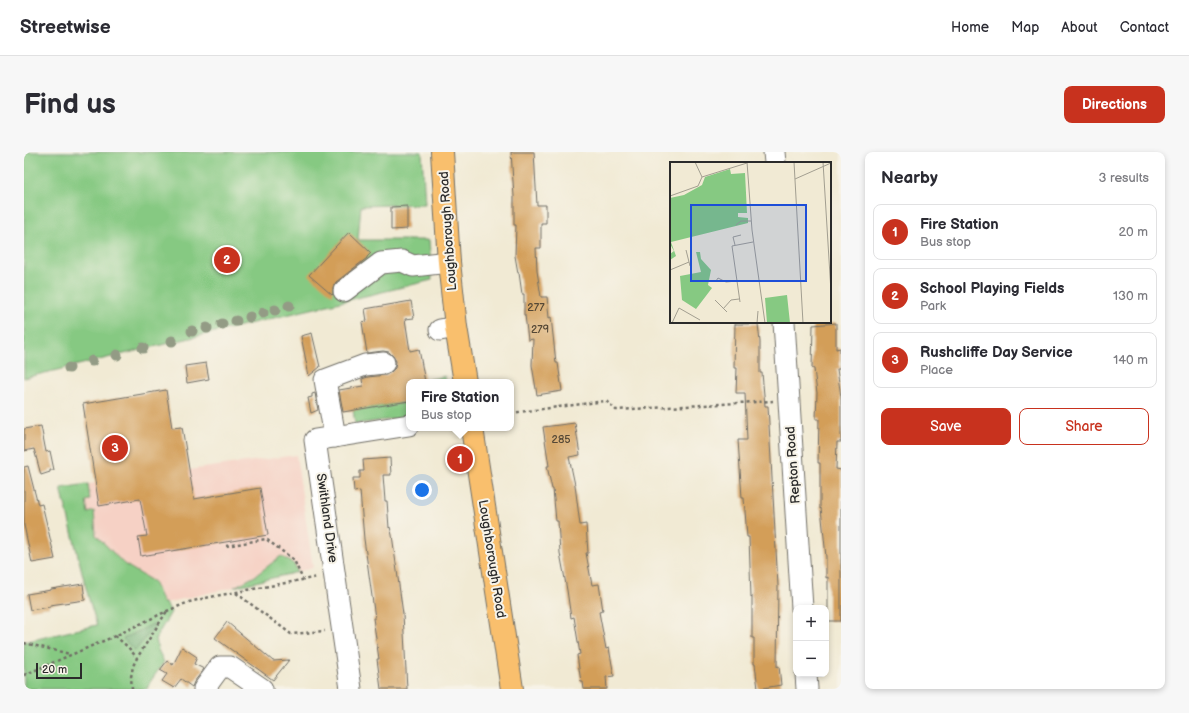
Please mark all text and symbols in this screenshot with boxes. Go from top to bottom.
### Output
text: Streetwise [20,16,111,39]
text: Home [951,19,989,36]
text: Map [1011,19,1039,36]
text: About [1061,19,1098,36]
text: Contact [1120,19,1169,36]
button: Directions [1064,86,1165,123]
text: Find us [24,88,116,121]
inset map [670,162,831,323]
text: Nearby [881,168,938,188]
text: 3 results [1098,170,1149,186]
street label: Loughborough Road [436,171,460,291]
text: Fire Station [920,215,999,234]
text: 1 [892,224,898,240]
text: 20 m [1118,224,1148,240]
text: Bus stop [920,234,971,250]
pin: 2 [214,245,240,275]
text: School Playing Fields [920,279,1064,298]
text: 2 [891,288,899,304]
text: 130 m [1113,288,1148,304]
text: Park [920,298,946,314]
house number: 277 [527,301,545,314]
house number: 279 [531,323,549,336]
text: Rushcliffe Day Service [920,343,1073,362]
text: 3 [891,352,899,368]
text: 140 m [1113,352,1148,368]
text: Place [920,362,953,378]
popup [406,379,514,431]
text: Fire Station [421,388,499,407]
text: Bus stop [421,407,472,423]
button: Save [881,408,1011,445]
button: Share [1019,408,1149,445]
street label: Repton Road [782,426,804,504]
pin: 3 [102,433,128,463]
house number: 285 [551,433,571,446]
pin: 1 [447,444,473,474]
street label: Swithland Drive [313,472,341,564]
your location [412,480,432,500]
street label: Loughborough Road [475,499,509,619]
map controls [793,605,829,677]
button: + [793,605,829,641]
button: − [793,641,829,677]
scale bar [36,661,82,680]
text: 20 m [42,663,67,676]

